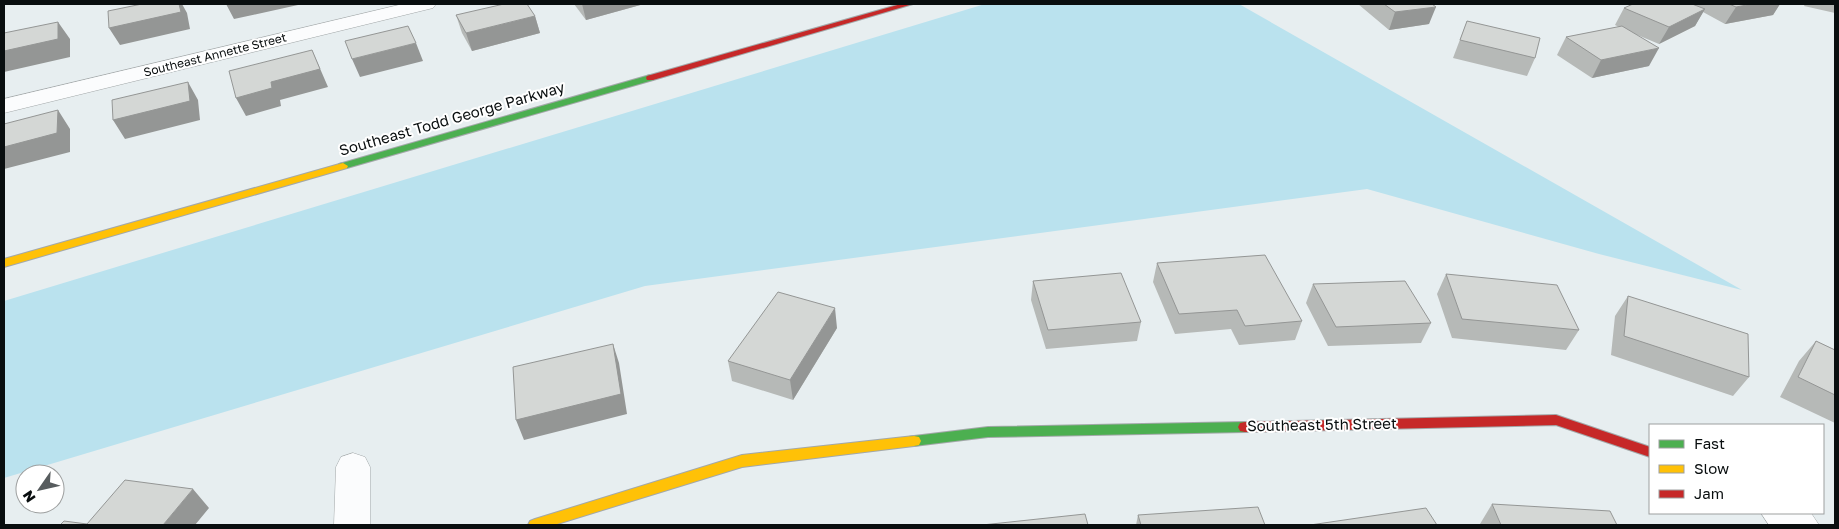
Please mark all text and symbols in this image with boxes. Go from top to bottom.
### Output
street label: Southeast Annette Street [142,29,288,80]
street label: Southeast Todd George Parkway [337,77,567,159]
street label: Southeast 5th Street [1247,414,1397,434]
legend [1649,424,1824,514]
text: Fast [1694,434,1725,452]
text: Slow [1694,459,1729,477]
north arrow [15,464,65,514]
text: Jam [1694,484,1724,502]
text: N [19,487,39,506]

